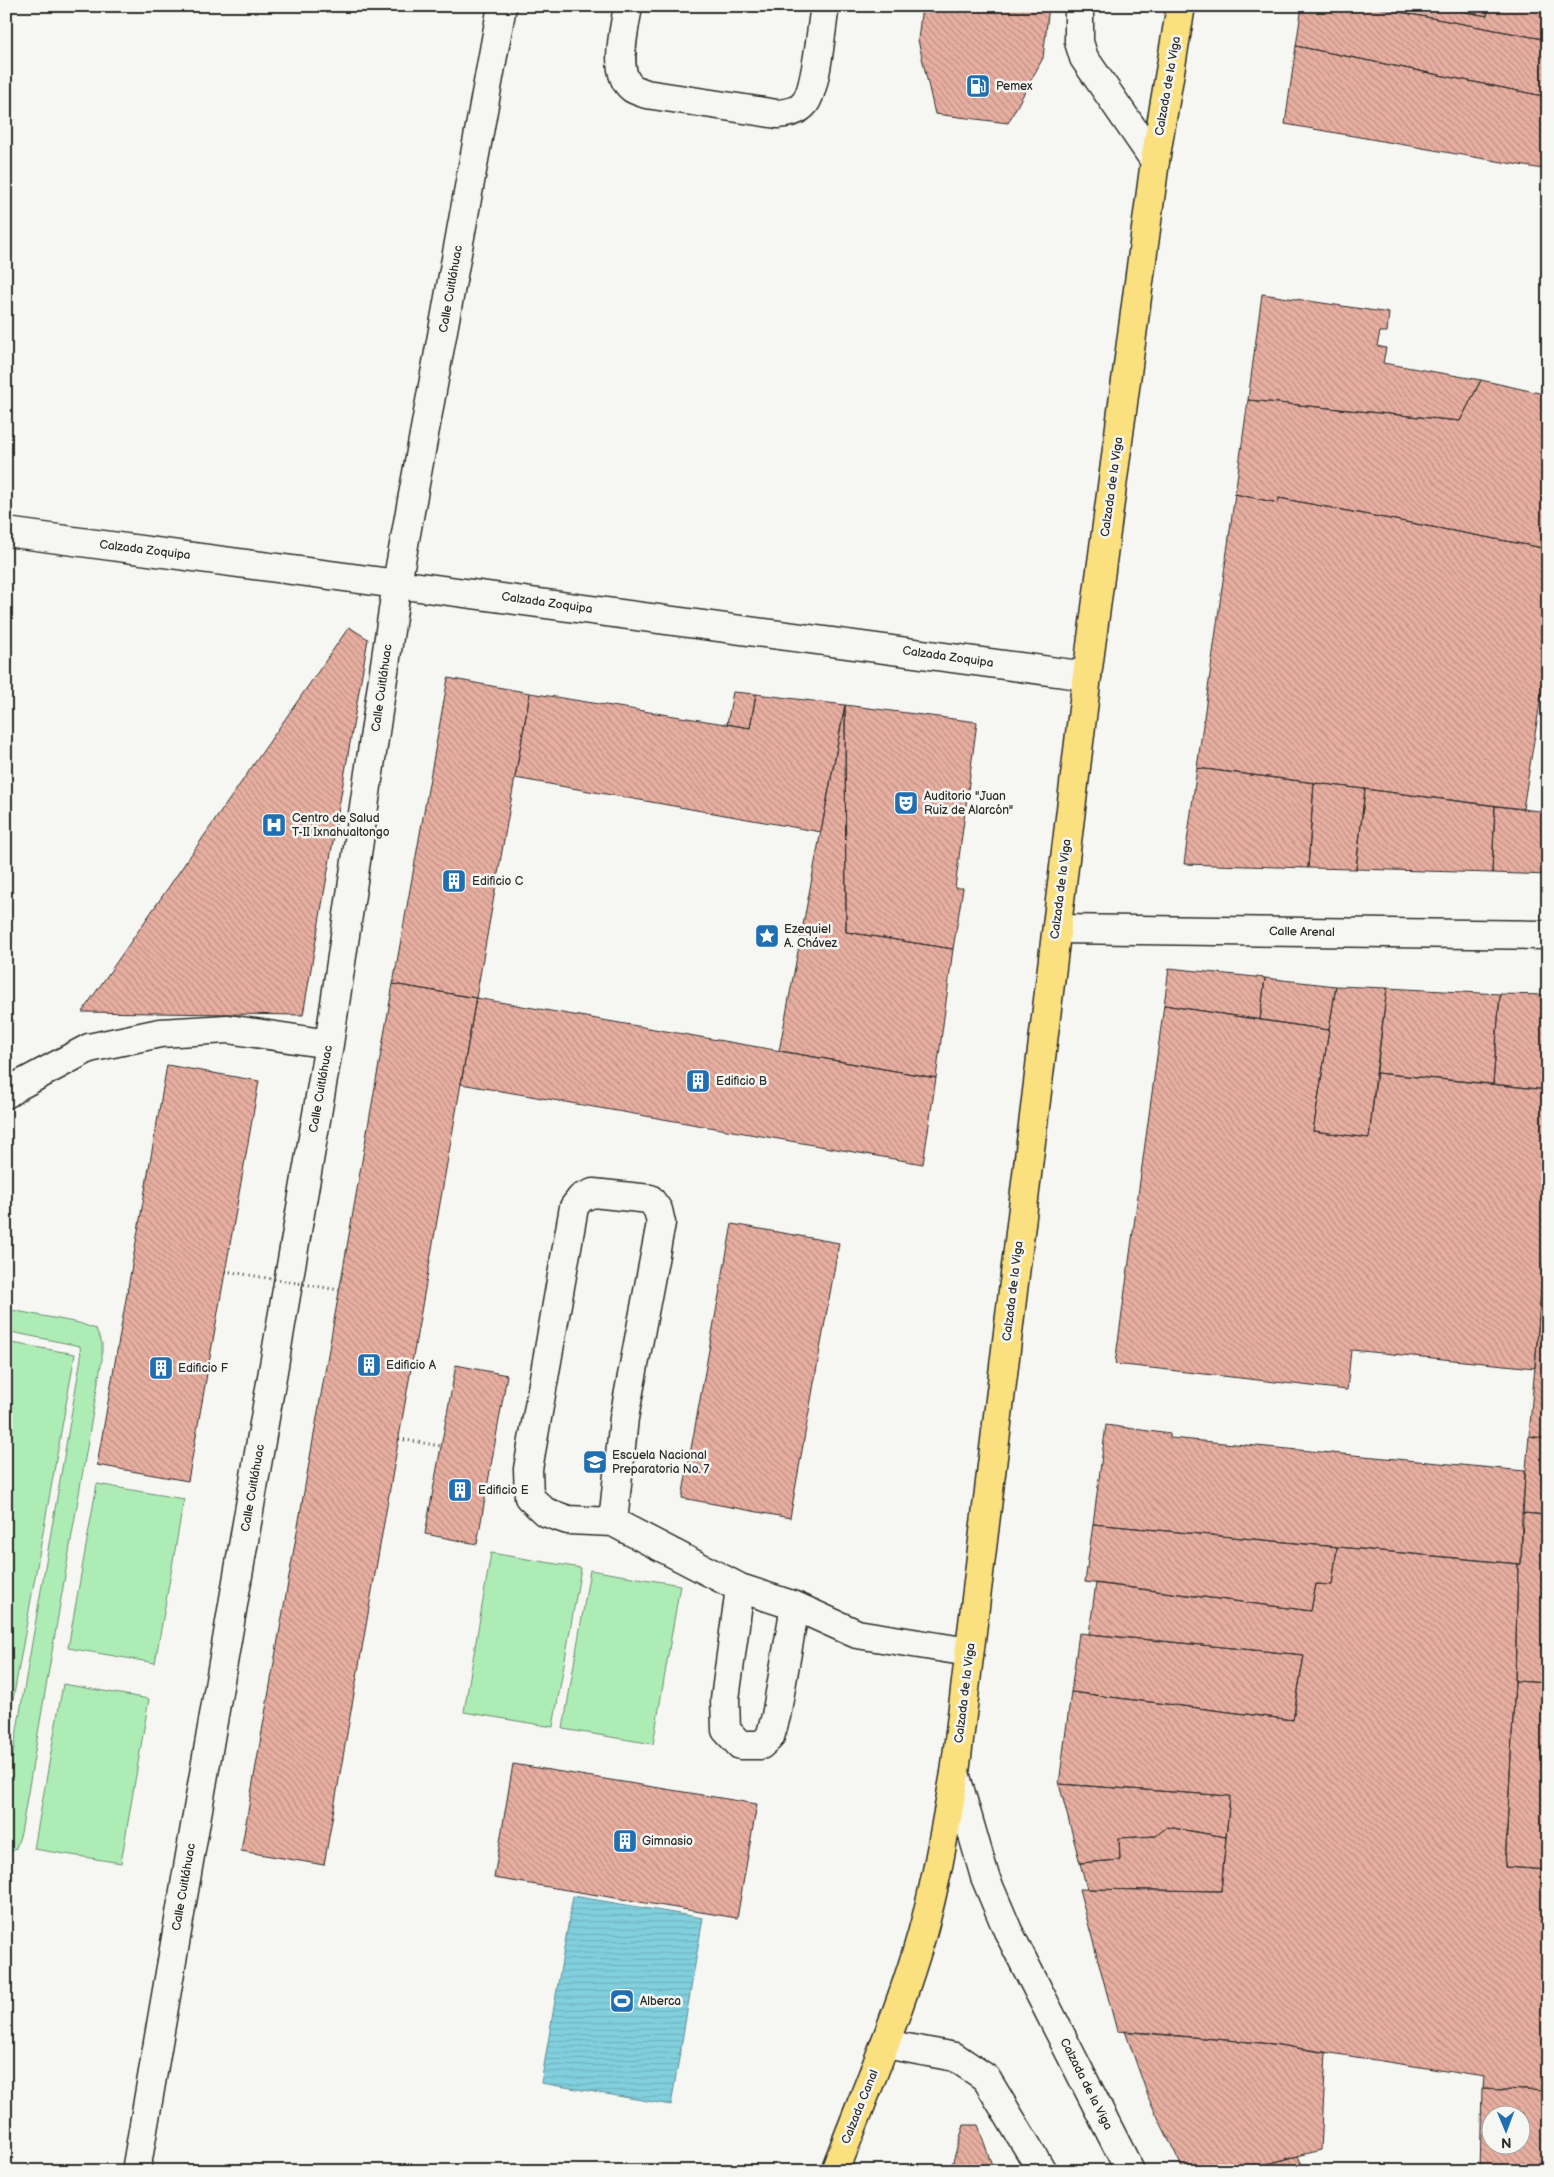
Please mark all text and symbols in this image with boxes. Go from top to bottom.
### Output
street label: Calzada de la Viga [1152,35,1184,137]
fuel station icon: Pemex [965,73,991,99]
place label: Pemex [996,79,1033,94]
street label: Calle Cuitláhuac [436,244,466,334]
street label: Calzada de la Viga [1098,436,1126,538]
street label: Calzada Zoquipa [99,537,192,563]
street label: Calzada Zoquipa [501,589,594,617]
street label: Calle Cuitláhuac [368,643,396,733]
street label: Calzada Zoquipa [902,643,995,671]
place label: Auditorio "Juan Ruiz de Alarcón" [924,789,1013,818]
theatre icon: Auditorio "Juan Ruiz de Alarcón" [893,790,919,816]
place label: Centro de Salud T-II Ixnahualtongo [292,811,390,840]
hospital icon: Centro de Salud T-II Ixnahualtongo [261,812,287,838]
street label: Calzada de la Viga [1047,838,1075,940]
building icon: Edificio C [441,868,467,894]
place label: Edificio C [472,874,524,889]
place label: Ezequiel A. Chávez [784,922,838,951]
place icon: Ezequiel A. Chávez [754,923,780,949]
street label: Calle Arenal [1269,924,1335,940]
street label: Calle Cuitláhuac [306,1044,336,1134]
building icon: Edificio B [685,1068,711,1094]
place label: Edificio B [716,1074,767,1089]
street label: Calzada de la Viga [999,1240,1027,1342]
building icon: Edificio A [356,1352,382,1378]
building icon: Edificio F [148,1355,174,1381]
place label: Edificio A [386,1358,437,1373]
place label: Edificio F [178,1361,229,1376]
street label: Calle Cuitláhuac [238,1443,268,1533]
place label: Escuela Nacional Preparatoria No. 7 [612,1448,709,1477]
school or university icon: Escuela Nacional Preparatoria No. 7 [582,1449,608,1475]
building icon: Edificio E [447,1477,473,1503]
place label: Edificio E [478,1483,529,1498]
street label: Calzada de la Viga [951,1642,979,1744]
building icon: Gimnasio [612,1828,638,1854]
place label: Gimnasio [642,1834,693,1849]
street label: Calle Cuitláhuac [169,1842,199,1932]
sports icon: Alberca [609,1988,635,2014]
place label: Alberca [640,1994,681,2009]
street label: Calzada de la Viga [1056,2036,1116,2132]
street label: Calzada Canal [838,2068,882,2146]
north arrow [1482,2104,1532,2154]
text: N [1501,2134,1512,2151]

